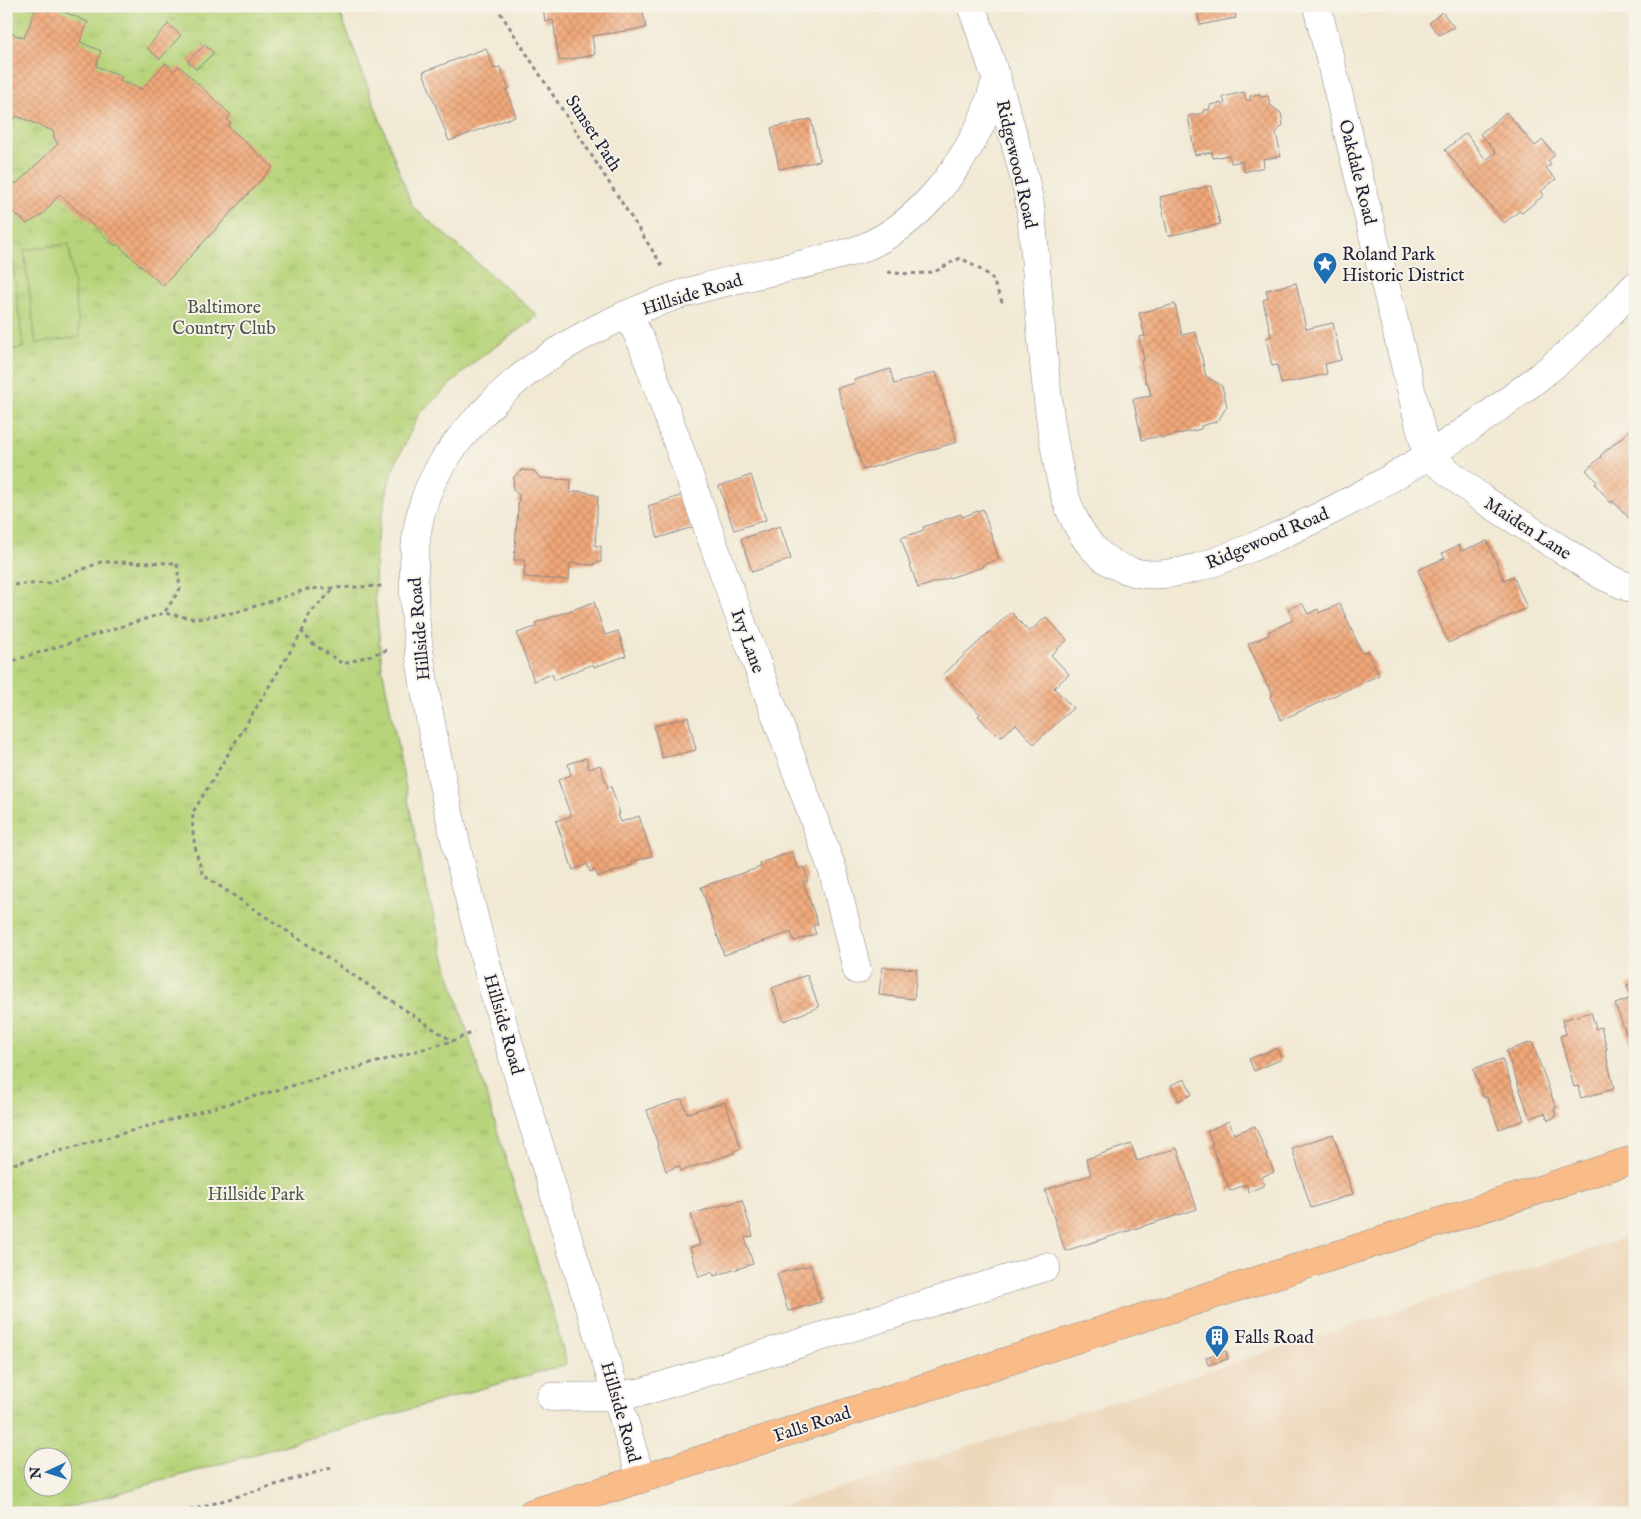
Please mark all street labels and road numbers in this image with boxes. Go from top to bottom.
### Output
street label: Sunset Path [559,91,626,177]
street label: Ridgewood Road [990,98,1042,231]
street label: Oakdale Road [1332,118,1381,228]
street label: Hillside Road [639,269,746,322]
street label: Maiden Lane [1479,493,1575,566]
street label: Ridgewood Road [1203,503,1333,576]
street label: Hillside Road [404,576,436,682]
street label: Ivy Lane [724,606,769,677]
street label: Hillside Road [477,971,528,1078]
street label: Hillside Road [594,1359,645,1466]
street label: Falls Road [771,1402,854,1449]

